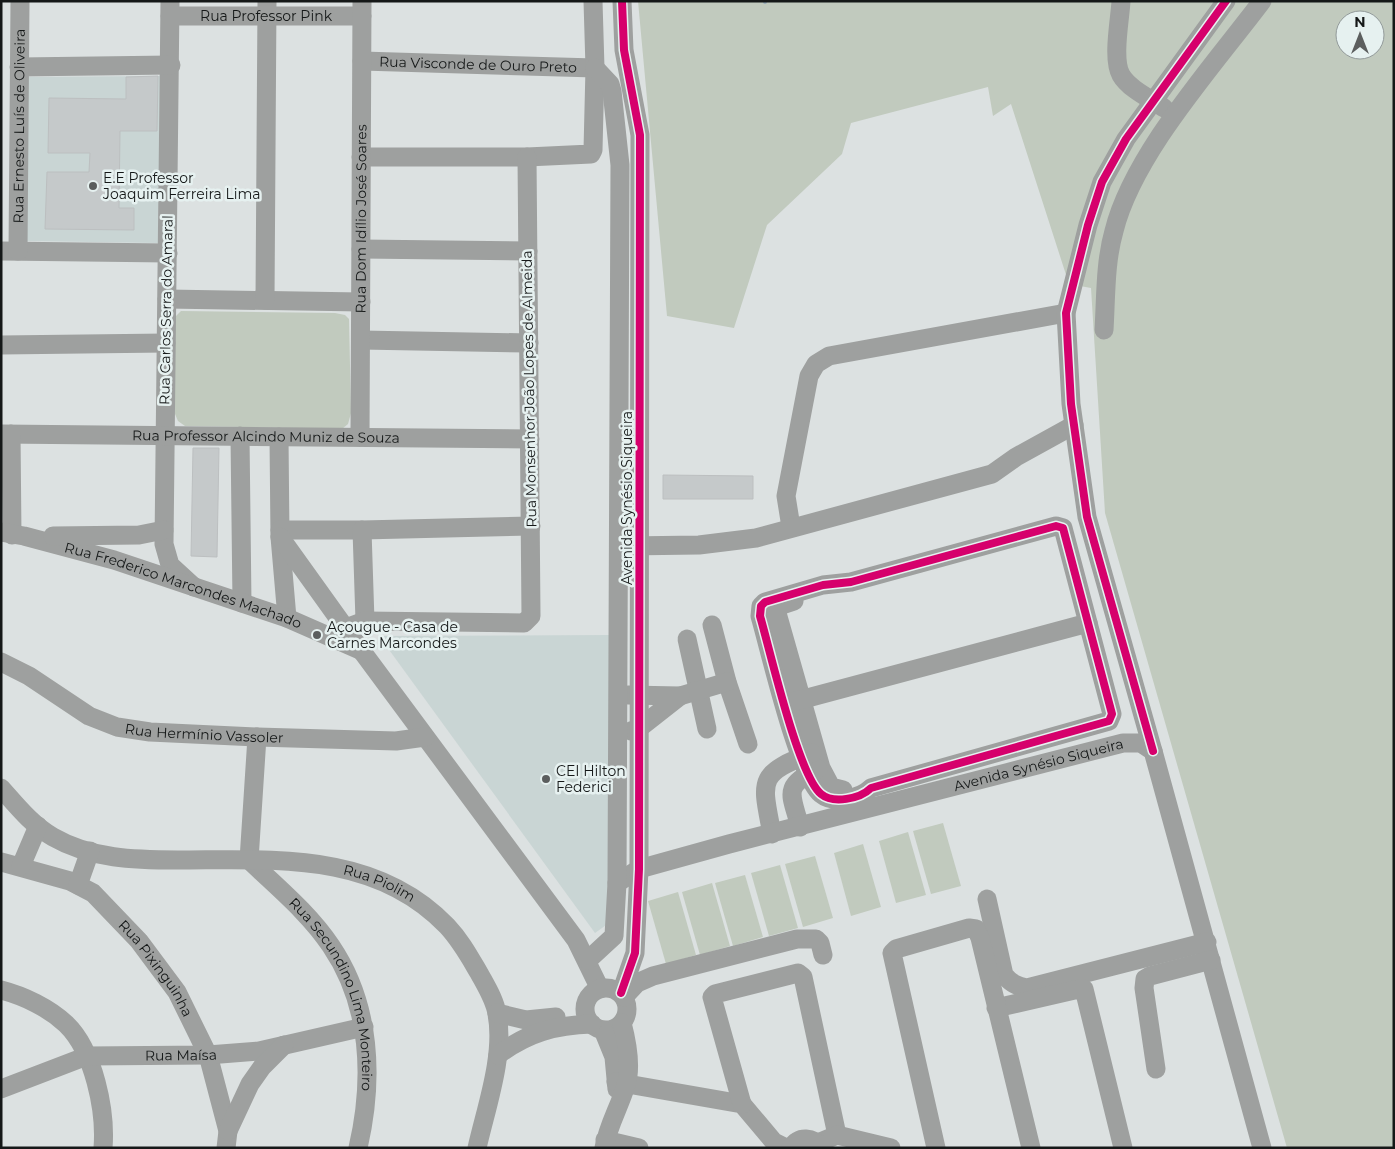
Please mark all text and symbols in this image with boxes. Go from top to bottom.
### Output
street label: Rua Professor Pink [200,7,333,25]
north arrow [1335,10,1385,60]
text: N [1354,13,1366,31]
street label: Rua Ernesto Luís de Oliveira [9,29,29,223]
street label: Rua Visconde de Ouro Preto [379,53,577,76]
street label: Rua Dom Idílio José Soares [352,124,370,314]
place label: E.E Professor Joaquim Ferreira Lima [102,169,261,203]
marker: E.E Professor Joaquim Ferreira Lima [87,180,99,192]
street label: Rua Carlos Serra do Amaral [155,215,177,405]
street label: Rua Monsenhor João Lopes de Almeida [518,250,540,528]
street label: Avenida Synésio Siqueira [618,411,636,585]
street label: Rua Professor Alcindo Muniz de Souza [132,426,400,447]
street label: Rua Frederico Marcondes Machado [63,538,305,632]
place label: Açougue - Casa de Carnes Marcondes [327,618,458,652]
marker: Açougue - Casa de Carnes Marcondes [311,629,323,641]
street label: Rua Hermínio Vassoler [124,719,284,747]
street label: Avenida Synésio Siqueira [952,734,1125,795]
place label: CEI Hilton Federici [556,762,626,796]
marker: CEI Hilton Federici [540,773,552,785]
street label: Rua Piolim [342,860,419,906]
street label: Rua Secundino Lima Monteiro [285,894,376,1092]
street label: Rua Pixinguinha [114,916,197,1020]
street label: Rua Maísa [145,1045,218,1065]

